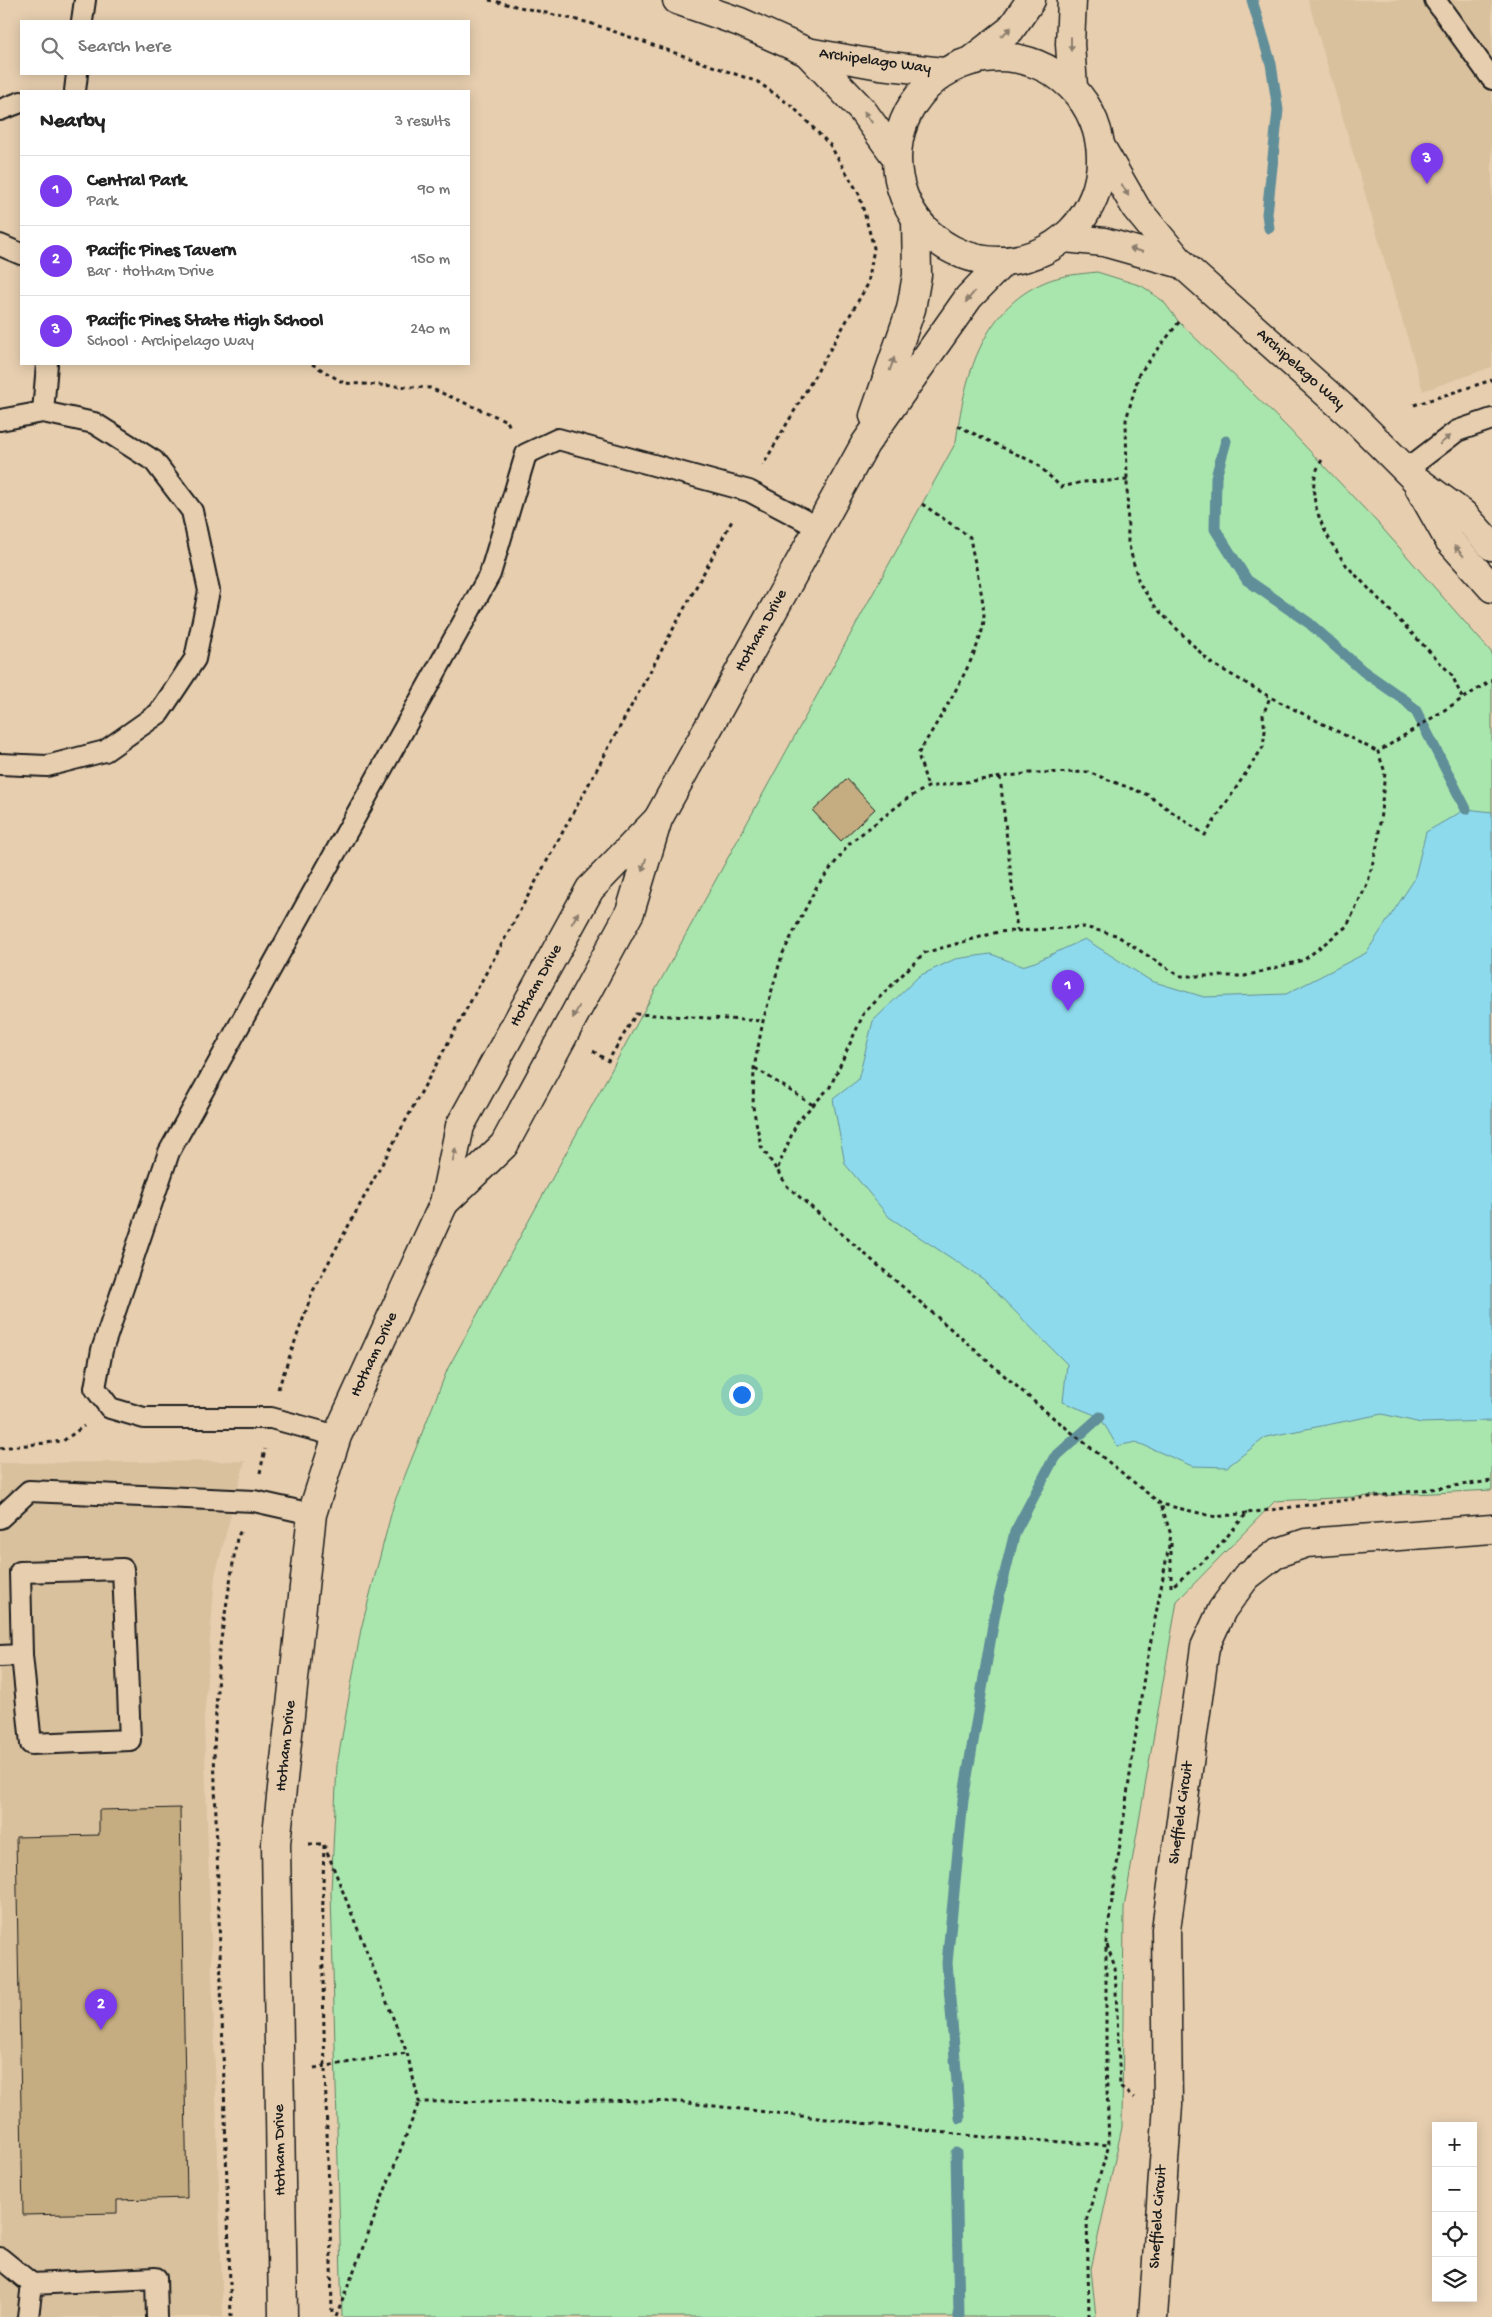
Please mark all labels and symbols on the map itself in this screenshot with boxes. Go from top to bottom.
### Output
one-way arrow [1000,27,1013,38]
one-way arrow [1067,36,1075,52]
street label: Archipelago Way [818,45,932,79]
one-way arrow [863,111,873,124]
pin: 3 [1411,143,1443,184]
one-way arrow [1121,182,1129,197]
one-way arrow [1128,246,1143,254]
one-way arrow [964,291,976,303]
street label: Archipelago Way [1252,325,1348,415]
one-way arrow [889,357,896,372]
one-way arrow [1438,435,1452,445]
one-way arrow [1453,546,1465,558]
street label: Hotham Drive [732,586,793,676]
one-way arrow [639,858,647,873]
one-way arrow [570,911,579,925]
street label: Hotham Drive [507,941,568,1031]
pin: 1 [1052,970,1084,1011]
one-way arrow [572,1005,580,1020]
one-way arrow [450,1148,458,1163]
street label: Hotham Drive [347,1309,403,1400]
your location [729,1382,755,1408]
street label: Hotham Drive [273,1699,301,1792]
street label: Sheffield Circuit [1165,1759,1199,1865]
pin: 2 [85,1989,117,2030]
street label: Hotham Drive [271,2103,291,2196]
street label: Sheffield Circuit [1146,2163,1172,2269]

